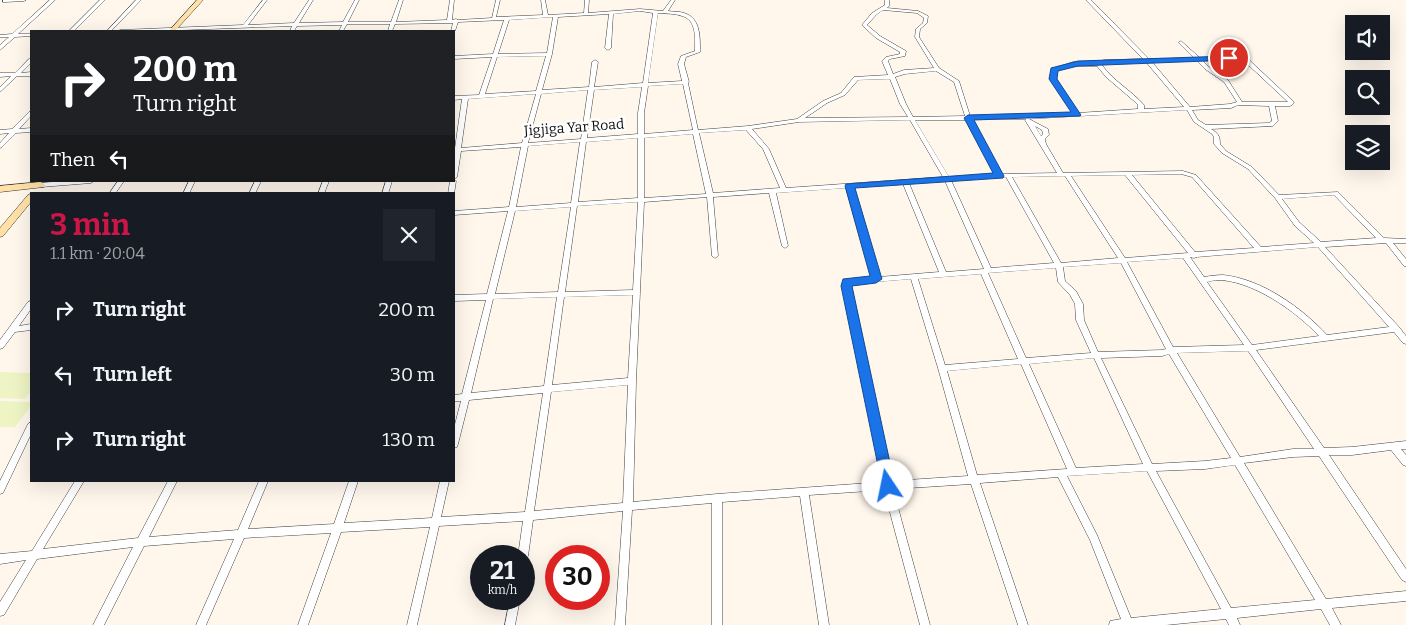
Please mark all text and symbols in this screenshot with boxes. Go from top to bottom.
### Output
map controls [1345,15,1390,170]
button: sound [1345,15,1390,60]
pin [1208,37,1250,79]
icon: arrive [1215,44,1243,72]
text: 200 m [133,48,237,90]
icon: right [50,50,115,115]
button: search [1345,70,1390,115]
text: Turn right [133,90,236,117]
street label: Jigjiga Yar Road [522,116,625,140]
button: layers [1345,125,1390,170]
icon: left [105,145,133,173]
text: Then [50,148,95,171]
text: 3 min [50,207,130,243]
button: close [383,209,435,261]
text: 1.1 km · 20:04 [50,244,145,263]
icon: right [50,296,78,324]
text: Turn right [93,298,186,321]
text: 200 m [378,298,435,321]
icon: left [50,361,78,389]
text: Turn left [93,363,172,386]
text: 30 m [390,363,435,386]
icon: right [50,426,78,454]
text: Turn right [93,428,186,451]
text: 130 m [382,428,435,451]
position arrow [861,459,913,511]
speed limit sign: 30 [545,545,610,610]
text: 21 [490,556,515,586]
text: km/h [488,583,517,597]

